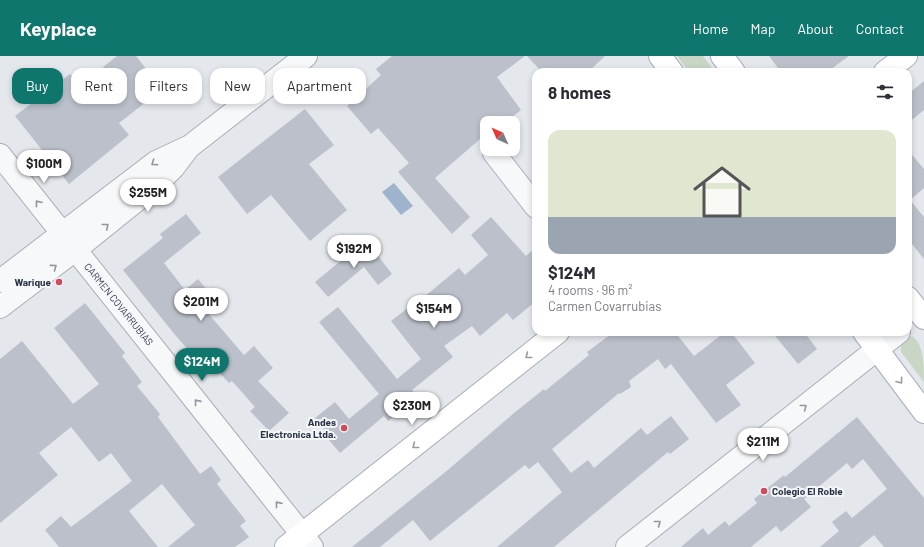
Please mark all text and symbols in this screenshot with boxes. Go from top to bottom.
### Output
text: Keyplace [20,17,97,40]
text: Home [693,20,729,37]
text: Map [751,20,775,37]
text: About [797,20,834,37]
text: Contact [856,20,904,37]
chip: Buy [12,68,63,104]
chip: Rent [71,68,127,104]
chip: Filters [135,68,202,104]
chip: New [210,68,265,104]
chip: Apartment [273,68,366,104]
icon: filters [874,81,896,103]
text: 8 homes [548,82,611,102]
north arrow [480,116,520,156]
map controls [480,116,520,156]
pin: $100M [16,150,72,184]
text: $100M [26,155,62,171]
icon: home [686,156,758,228]
one-way arrow [151,158,158,166]
pin: $255M [120,179,176,213]
text: $255M [129,184,167,200]
one-way arrow [35,200,42,207]
one-way arrow [101,223,108,230]
pin: $192M [326,235,382,269]
text: $192M [336,240,372,256]
street label: CARMEN COVARRUBIAS [82,260,156,348]
text: $124M [548,262,596,282]
one-way arrow [49,265,56,272]
place label: Warique [15,276,52,288]
marker: Warique [54,277,64,287]
text: 4 rooms · 96 m² [548,282,633,298]
pin: $201M [173,288,229,322]
text: $201M [183,293,219,309]
pin: $154M [406,295,462,329]
text: Carmen Covarrubias [548,298,662,314]
text: $154M [416,300,452,316]
pin: $124M [174,348,230,382]
one-way arrow [525,352,532,359]
text: $124M [184,353,220,369]
one-way arrow [896,376,903,383]
pin: $230M [384,392,440,426]
text: $230M [393,397,431,413]
one-way arrow [194,400,201,407]
one-way arrow [799,405,806,412]
place label: Andes Electronica Ltda. [260,416,336,440]
marker: Andes Electronica Ltda. [339,423,349,433]
pin: $211M [735,428,791,462]
text: $211M [746,433,780,449]
one-way arrow [412,441,419,448]
place label: Colegio El Roble [772,485,843,497]
marker: Colegio El Roble [759,486,769,496]
one-way arrow [276,501,283,508]
one-way arrow [653,520,660,527]

